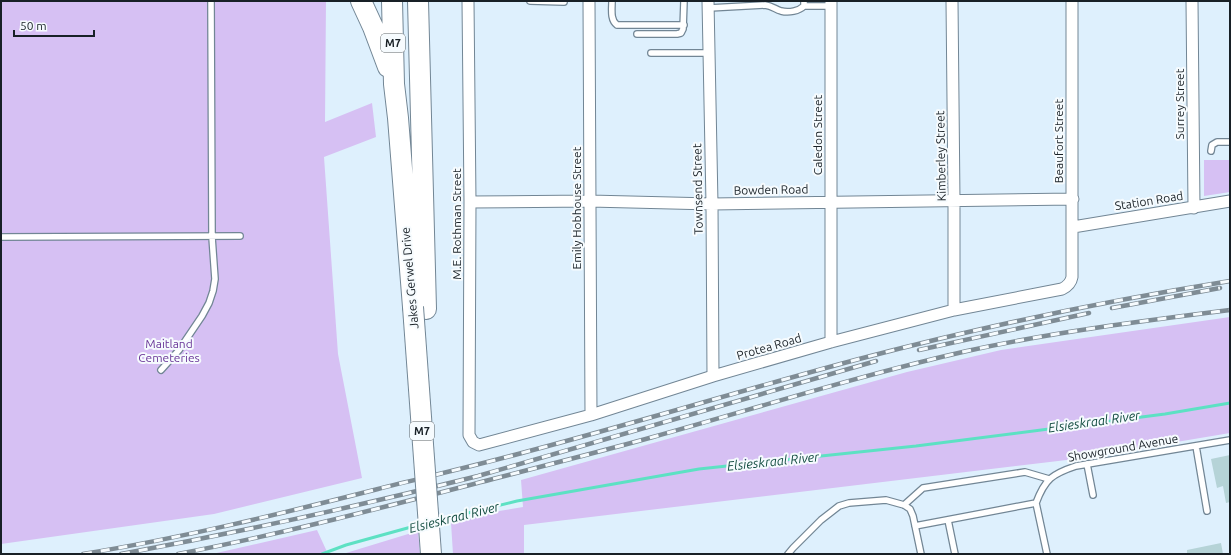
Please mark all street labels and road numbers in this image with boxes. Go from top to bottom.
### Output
road number: M7 [381,34,405,52]
street label: Surrey Street [1173,68,1186,139]
street label: Caledon Street [811,94,824,175]
street label: Beaufort Street [1052,99,1065,183]
street label: Kimberley Street [933,110,948,202]
street label: Townsend Street [690,143,705,235]
street label: Emily Hobhouse Street [570,146,583,269]
street label: M.E. Rothman Street [450,168,463,280]
street label: Bowden Road [733,182,809,197]
street label: Station Road [1114,189,1184,212]
street label: Jakes Gerwel Drive [399,227,420,329]
street label: Protea Road [735,331,803,362]
road number: M7 [410,422,434,440]
street label: Showground Avenue [1067,431,1179,464]

